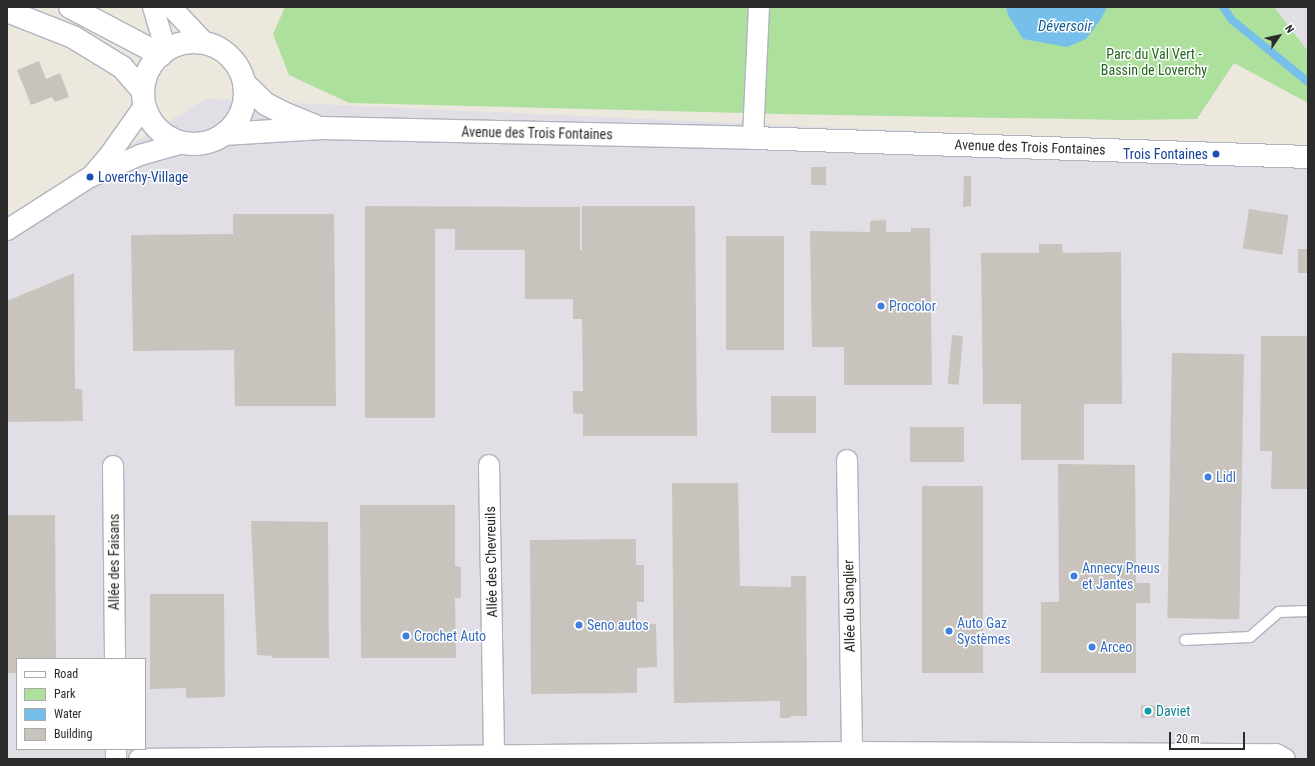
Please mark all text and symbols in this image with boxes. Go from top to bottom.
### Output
north arrow [1259,16,1299,56]
water label: Déversoir [1038,18,1092,36]
text: N [1282,23,1297,35]
park label: Parc du Val Vert - Bassin de Loverchy [1101,46,1207,78]
street label: Avenue des Trois Fontaines [461,123,613,143]
street label: Avenue des Trois Fontaines [954,136,1106,158]
place label: Trois Fontaines [1123,146,1208,162]
marker: Trois Fontaines [1211,149,1221,159]
place label: Loverchy-Village [98,169,188,185]
marker: Loverchy-Village [85,172,95,182]
place label: Procolor [889,298,936,314]
marker: Procolor [876,301,886,311]
place label: Lidl [1216,469,1236,485]
marker: Lidl [1203,472,1213,482]
street label: Allée des Chevreuils [482,506,500,618]
street label: Allée des Faisans [106,514,122,610]
street label: Allée du Sanglier [840,560,858,652]
place label: Annecy Pneus et Jantes [1082,560,1160,592]
marker: Annecy Pneus et Jantes [1069,571,1079,581]
place label: Auto Gaz Systèmes [957,615,1011,648]
place label: Seno autos [587,617,649,633]
marker: Seno autos [574,620,584,630]
marker: Auto Gaz Systèmes [944,626,954,636]
place label: Crochet Auto [414,628,486,644]
marker: Crochet Auto [401,631,411,641]
place label: Arceo [1100,639,1132,655]
marker: Arceo [1087,642,1097,652]
legend [16,658,146,750]
text: Road [54,667,78,681]
text: Park [54,687,75,701]
place label: Daviet [1156,703,1191,719]
marker: Daviet [1143,706,1153,716]
text: Water [54,707,82,721]
scale bar [1171,724,1247,750]
text: Building [54,727,92,741]
text: 20 m [1176,732,1200,746]

